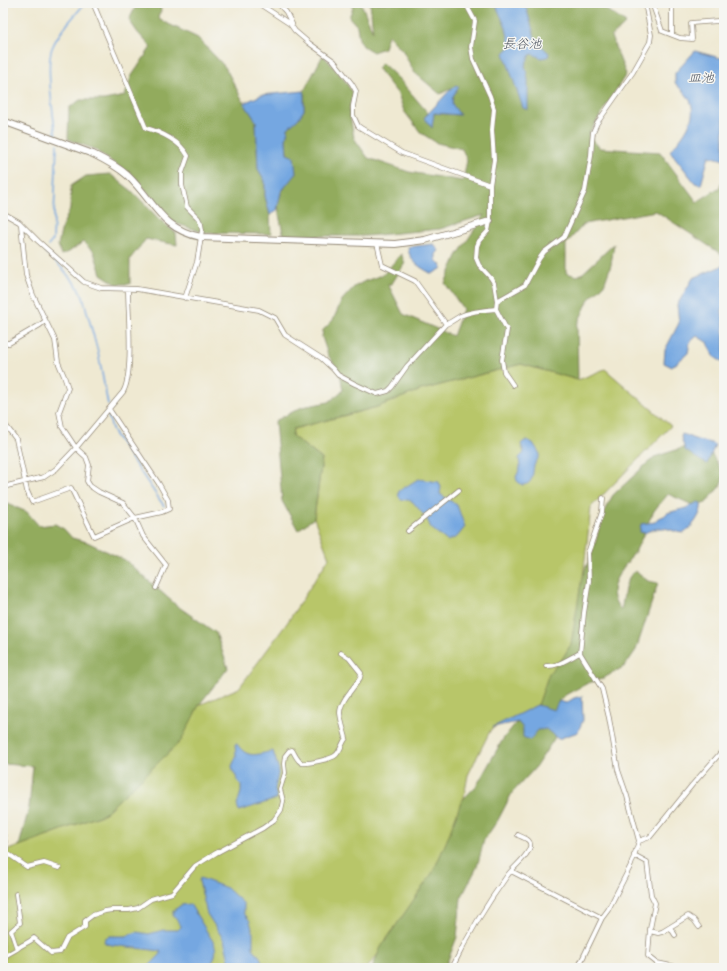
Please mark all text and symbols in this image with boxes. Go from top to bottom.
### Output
water label: 長谷池 [502,36,542,52]
water label: 皿池 [688,70,715,86]

